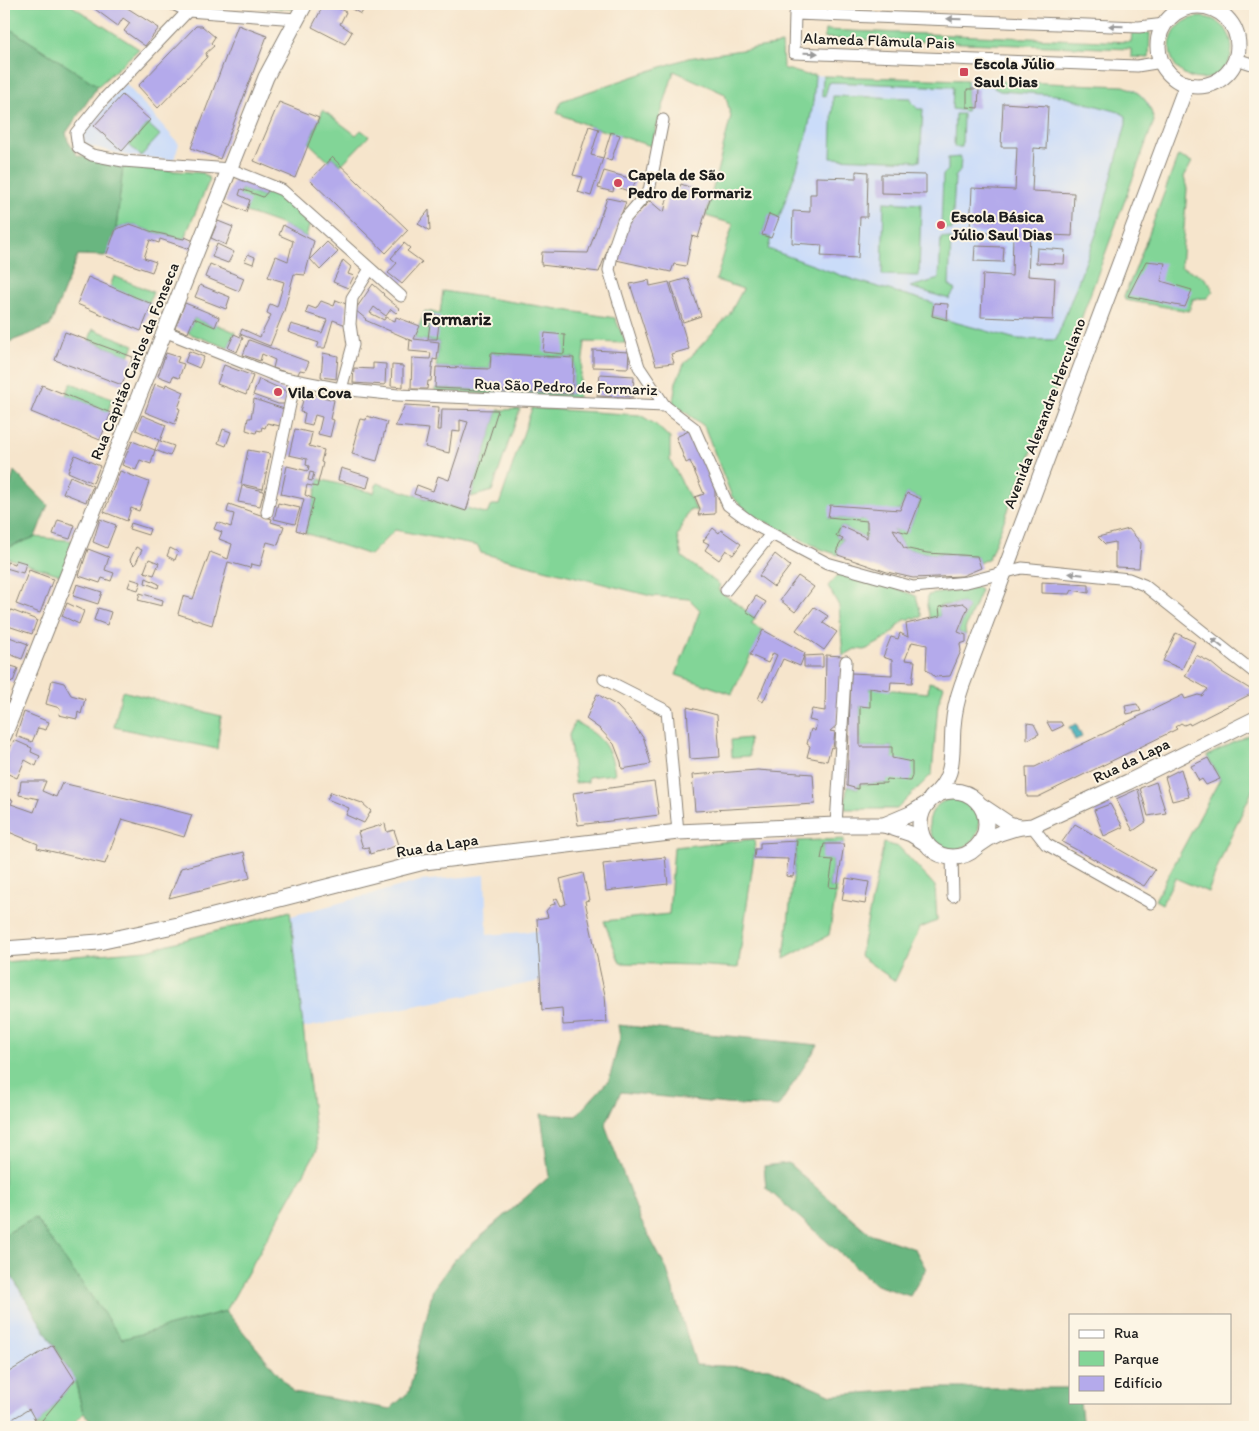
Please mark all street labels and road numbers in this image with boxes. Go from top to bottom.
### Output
street label: Alameda Flâmula Pais [803,28,955,53]
street label: Rua Capitão Carlos da Fonseca [86,260,183,463]
street label: Avenida Alexandre Herculano [999,315,1090,511]
street label: Rua São Pedro de Formariz [474,374,659,399]
street label: Rua da Lapa [1090,734,1173,787]
street label: Rua da Lapa [395,830,480,861]

